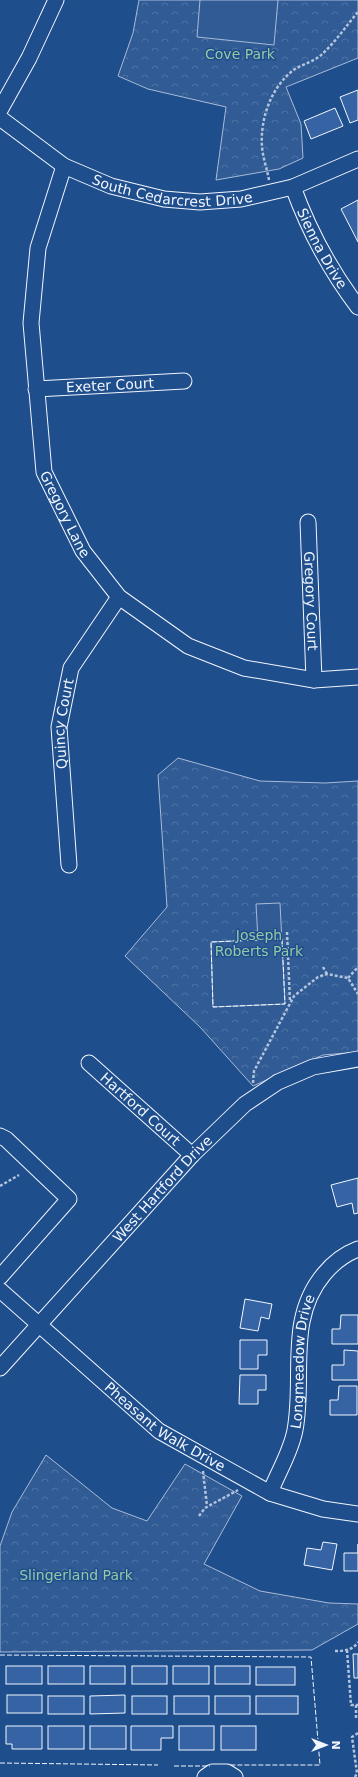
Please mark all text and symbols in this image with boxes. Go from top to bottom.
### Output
park label: Cove Park [205,46,276,62]
street label: South Cedarcrest Drive [90,171,254,210]
street label: Sienna Drive [294,206,351,292]
street label: Exeter Court [65,375,155,395]
street label: Gregory Lane [37,468,93,561]
street label: Gregory Court [301,551,321,651]
street label: Quincy Court [51,676,77,770]
park label: Joseph Roberts Park [215,927,304,959]
street label: Hartford Court [97,1069,184,1149]
street label: West Hartford Drive [110,1132,215,1245]
street label: Longmeadow Drive [287,1292,318,1430]
street label: Pheasant Walk Drive [101,1379,228,1474]
park label: Slingerland Park [19,1567,134,1583]
north arrow [306,1725,346,1765]
text: N [329,1740,342,1750]

